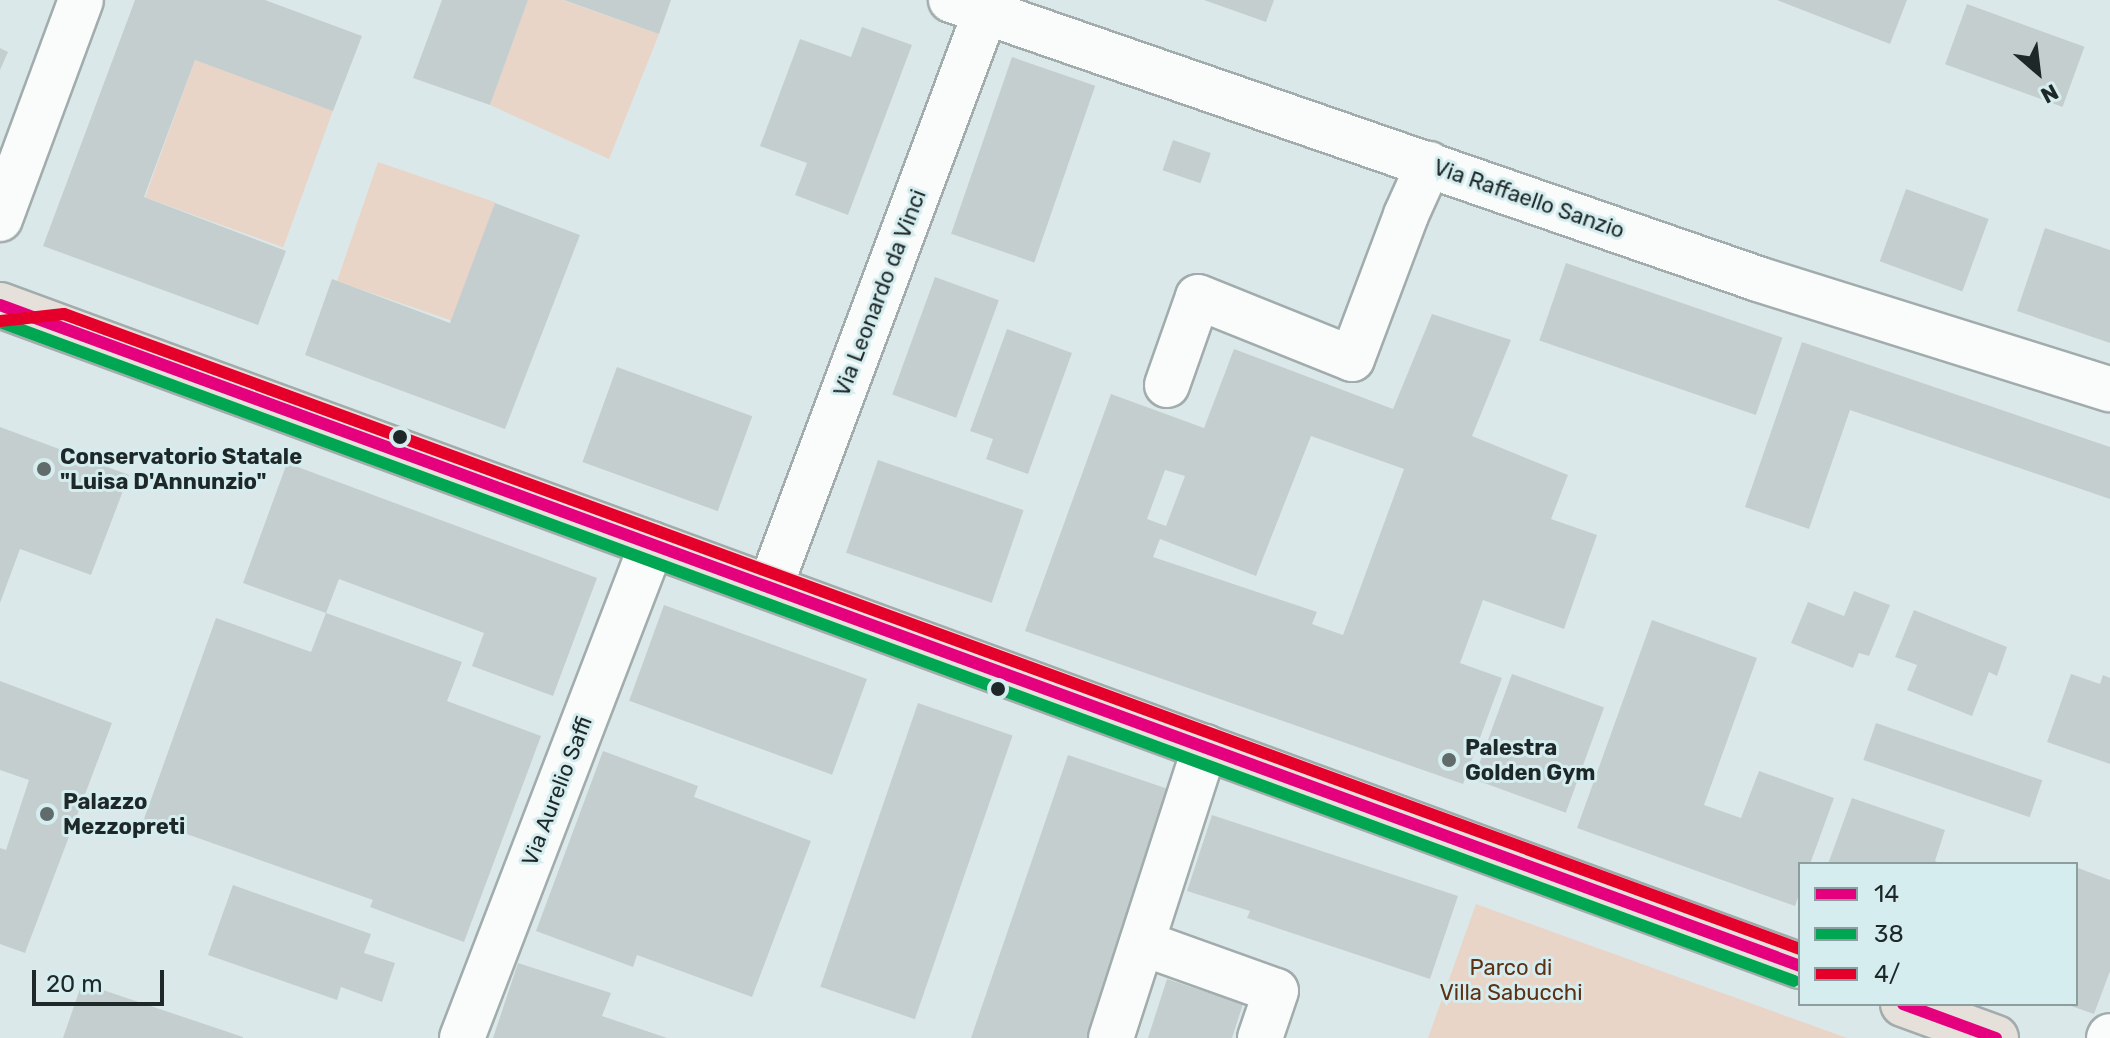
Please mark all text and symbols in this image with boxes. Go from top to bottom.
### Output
north arrow [1998,32,2078,112]
text: N [2036,78,2063,109]
street label: Via Raffaello Sanzio [1430,154,1628,244]
street label: Via Leonardo da Vinci [828,186,932,400]
unlabelled marker [392,429,408,445]
place label: Conservatorio Statale "Luisa D'Annunzio" [60,443,302,494]
marker: Conservatorio Statale "Luisa D'Annunzio" [35,460,53,478]
unlabelled marker [990,681,1006,697]
street label: Via Aurelio Saffi [516,712,598,870]
place label: Palestra Golden Gym [1465,734,1595,786]
marker: Palestra Golden Gym [1440,751,1458,769]
place label: Palazzo Mezzopreti [63,788,185,840]
marker: Palazzo Mezzopreti [38,805,56,823]
legend [1798,862,2078,1006]
text: 14 [1874,880,1899,908]
text: 38 [1874,920,1904,948]
scale bar [36,954,168,1004]
park label: Parco di Villa Sabucchi [1439,954,1583,1006]
text: 4/ [1874,960,1900,988]
text: 20 m [46,970,103,998]

